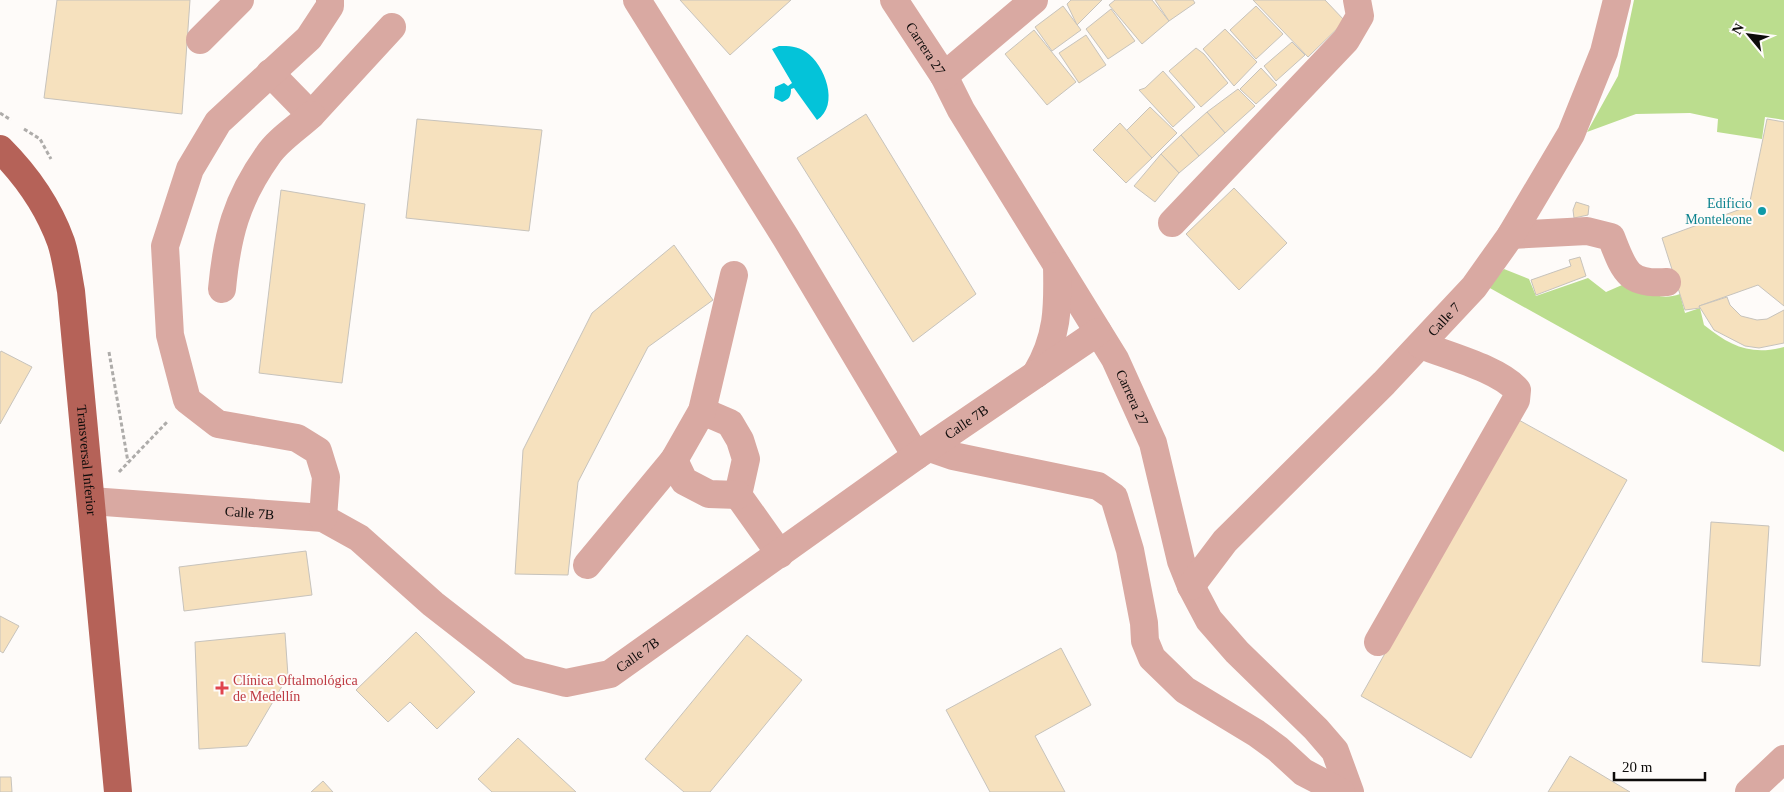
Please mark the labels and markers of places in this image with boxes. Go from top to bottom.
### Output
place label: Edificio Monteleone [1685,196,1752,227]
marker: Edificio Monteleone [1756,205,1768,217]
place label: Clínica Oftalmológica de Medellín [233,673,359,704]
marker: Clínica Oftalmológica de Medellín [215,681,229,695]

